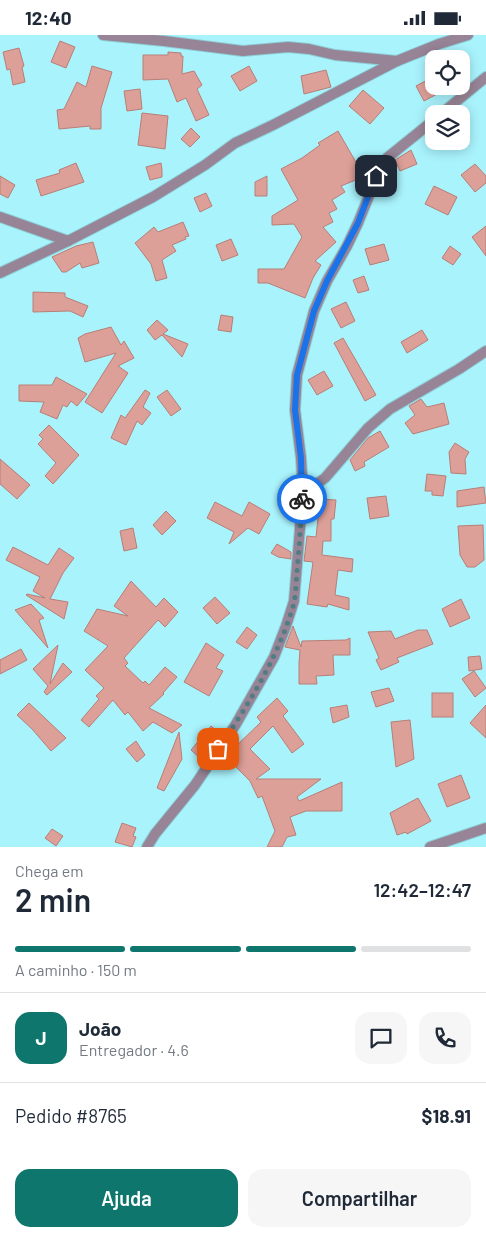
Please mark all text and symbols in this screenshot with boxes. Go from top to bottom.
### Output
text: 12:40 [25,6,72,29]
map controls [425,50,470,150]
button: locate [425,50,470,95]
button: layers [425,105,470,150]
pin [355,155,397,197]
icon: home [362,162,390,190]
courier [277,474,327,524]
icon: bike [288,485,316,513]
pin [197,728,239,770]
icon: bag [204,735,232,763]
text: Chega em [15,861,83,880]
text: 12:42–12:47 [373,878,471,901]
text: 2 min [15,880,91,918]
text: A caminho · 150 m [15,960,137,979]
button: chat [355,1012,407,1064]
button: phone [419,1012,471,1064]
text: João [79,1017,121,1040]
text: J [35,1026,47,1049]
text: Entregador · 4.6 [79,1040,189,1059]
text: Pedido #8765 [15,1104,127,1127]
text: $18.91 [422,1104,471,1127]
button: Ajuda [15,1169,238,1227]
button: Compartilhar [248,1169,471,1227]

